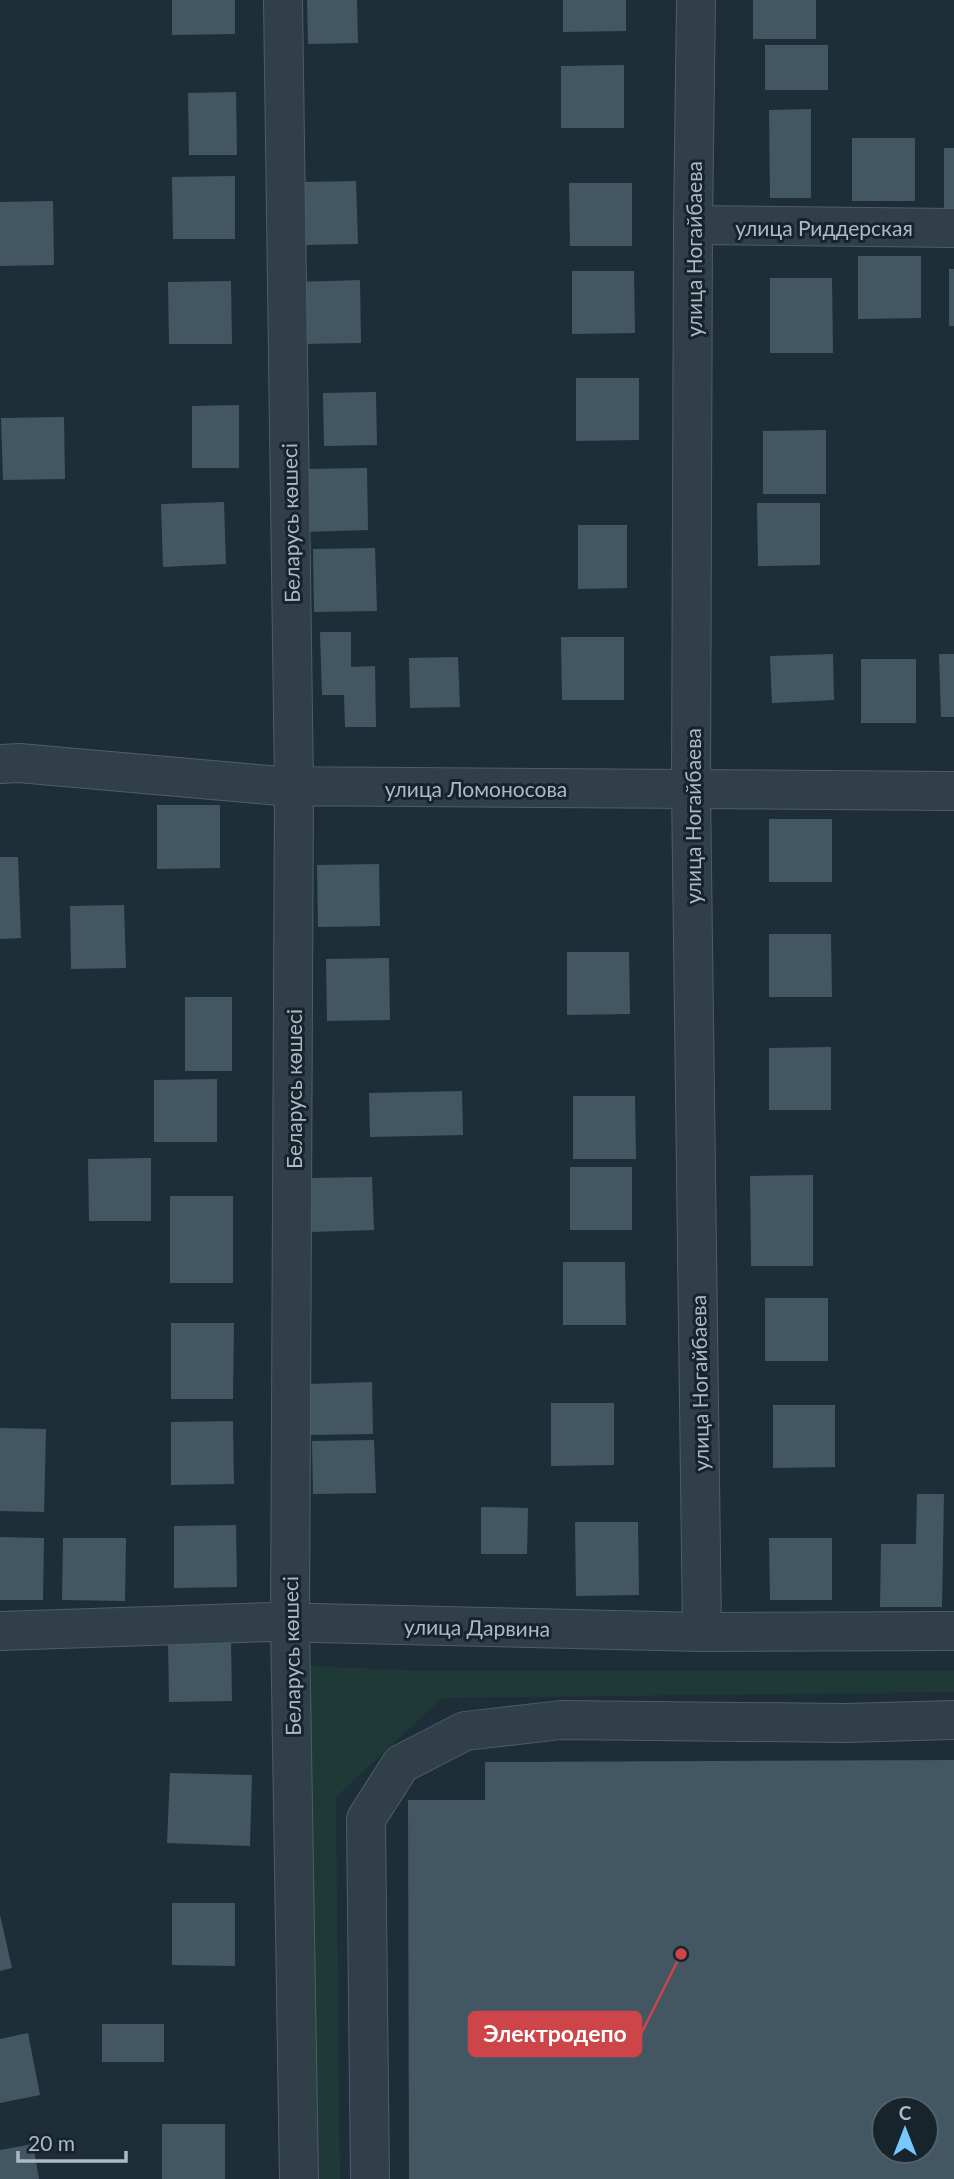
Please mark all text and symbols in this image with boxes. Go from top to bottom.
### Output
street label: улица Ногайбаева [681,161,706,337]
street label: улица Риддерская [735,215,913,240]
street label: Беларусь көшесі [276,443,304,603]
street label: улица Ногайбаева [680,728,705,904]
street label: улица Ломоносова [385,776,567,801]
street label: Беларусь көшесі [281,1009,306,1169]
street label: улица Ногайбаева [685,1295,713,1471]
street label: Беларусь көшесі [277,1576,305,1736]
street label: улица Дарвина [404,1613,550,1641]
callout: Электродепо [469,2012,641,2056]
text: Электродепо [483,2019,627,2047]
north arrow [870,2095,940,2165]
text: С [899,2101,912,2124]
scale bar [18,2120,126,2164]
text: 20 m [28,2130,75,2155]

